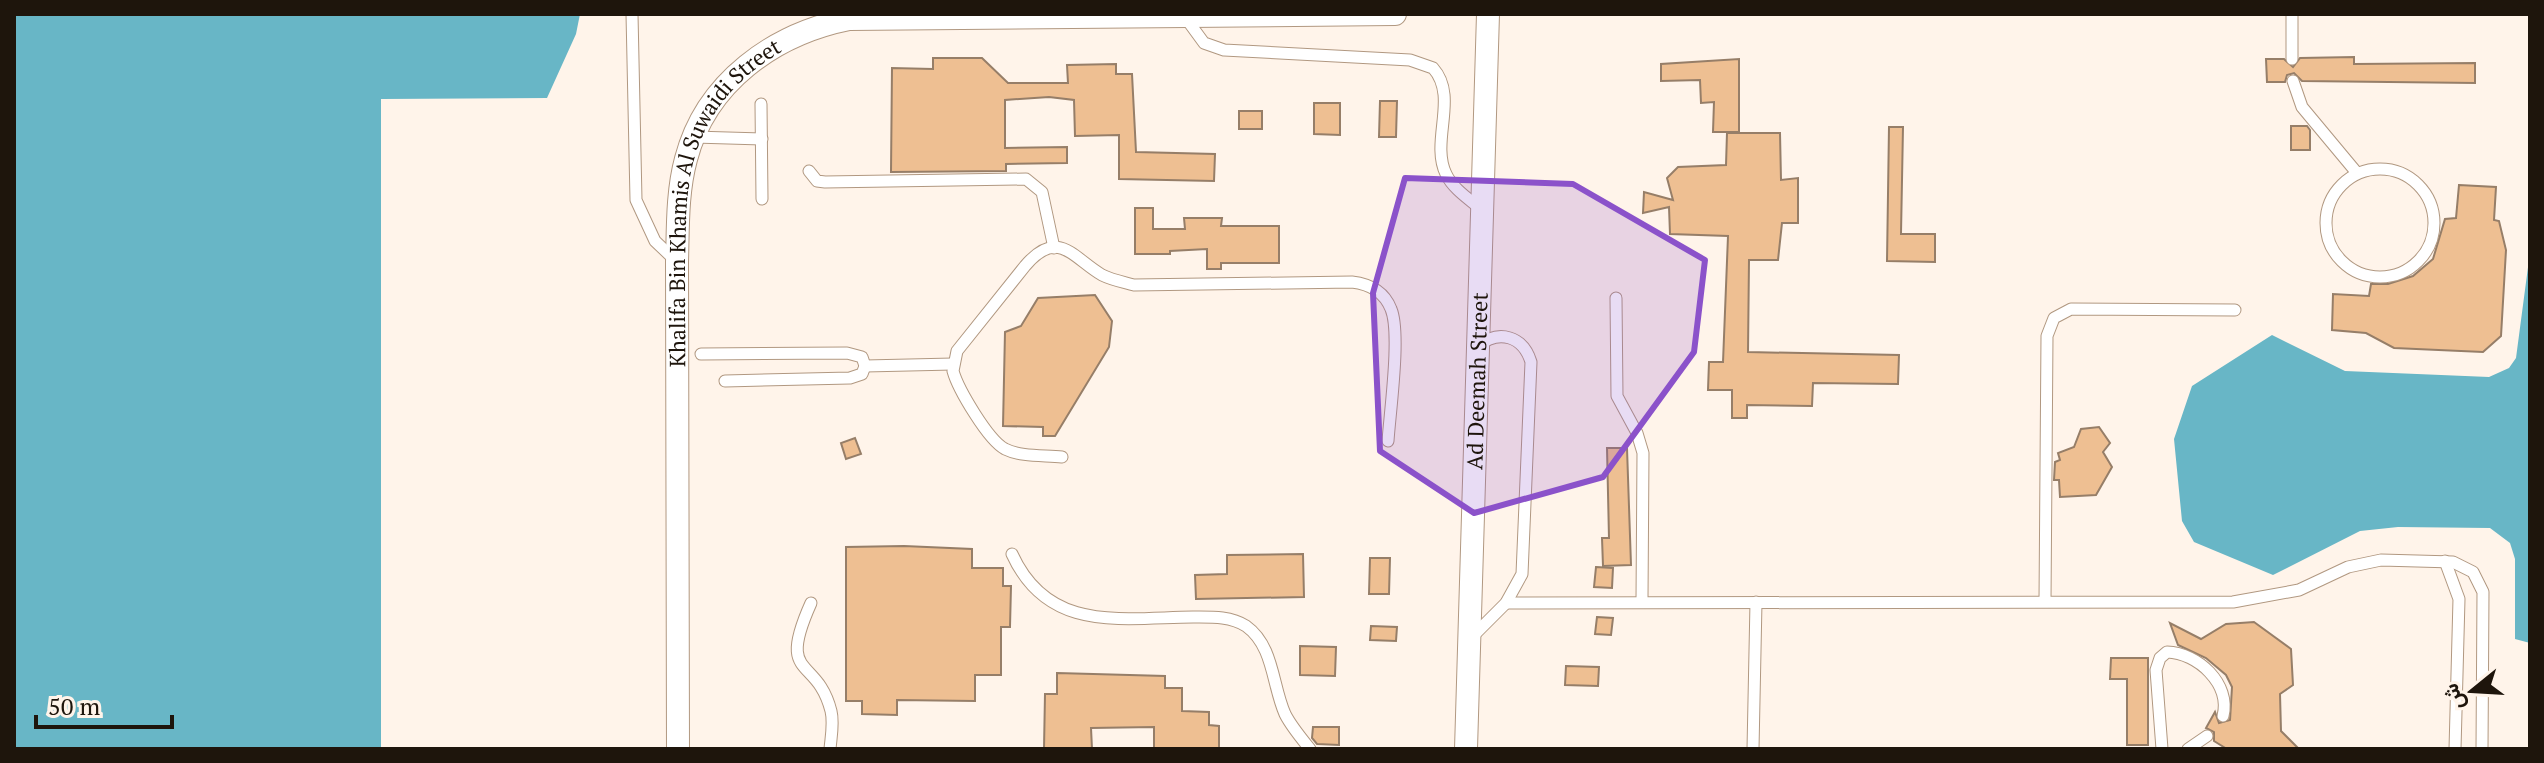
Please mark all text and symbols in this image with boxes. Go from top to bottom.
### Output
street label: Khalifa Bin Khamis Al Suwaidi Street [662,31,786,367]
street label: Ad Deemah Street [1459,292,1494,470]
north arrow [2432,651,2512,731]
scale bar [36,679,172,729]
text: ش [2435,680,2470,714]
text: 50 m [48,690,100,722]

